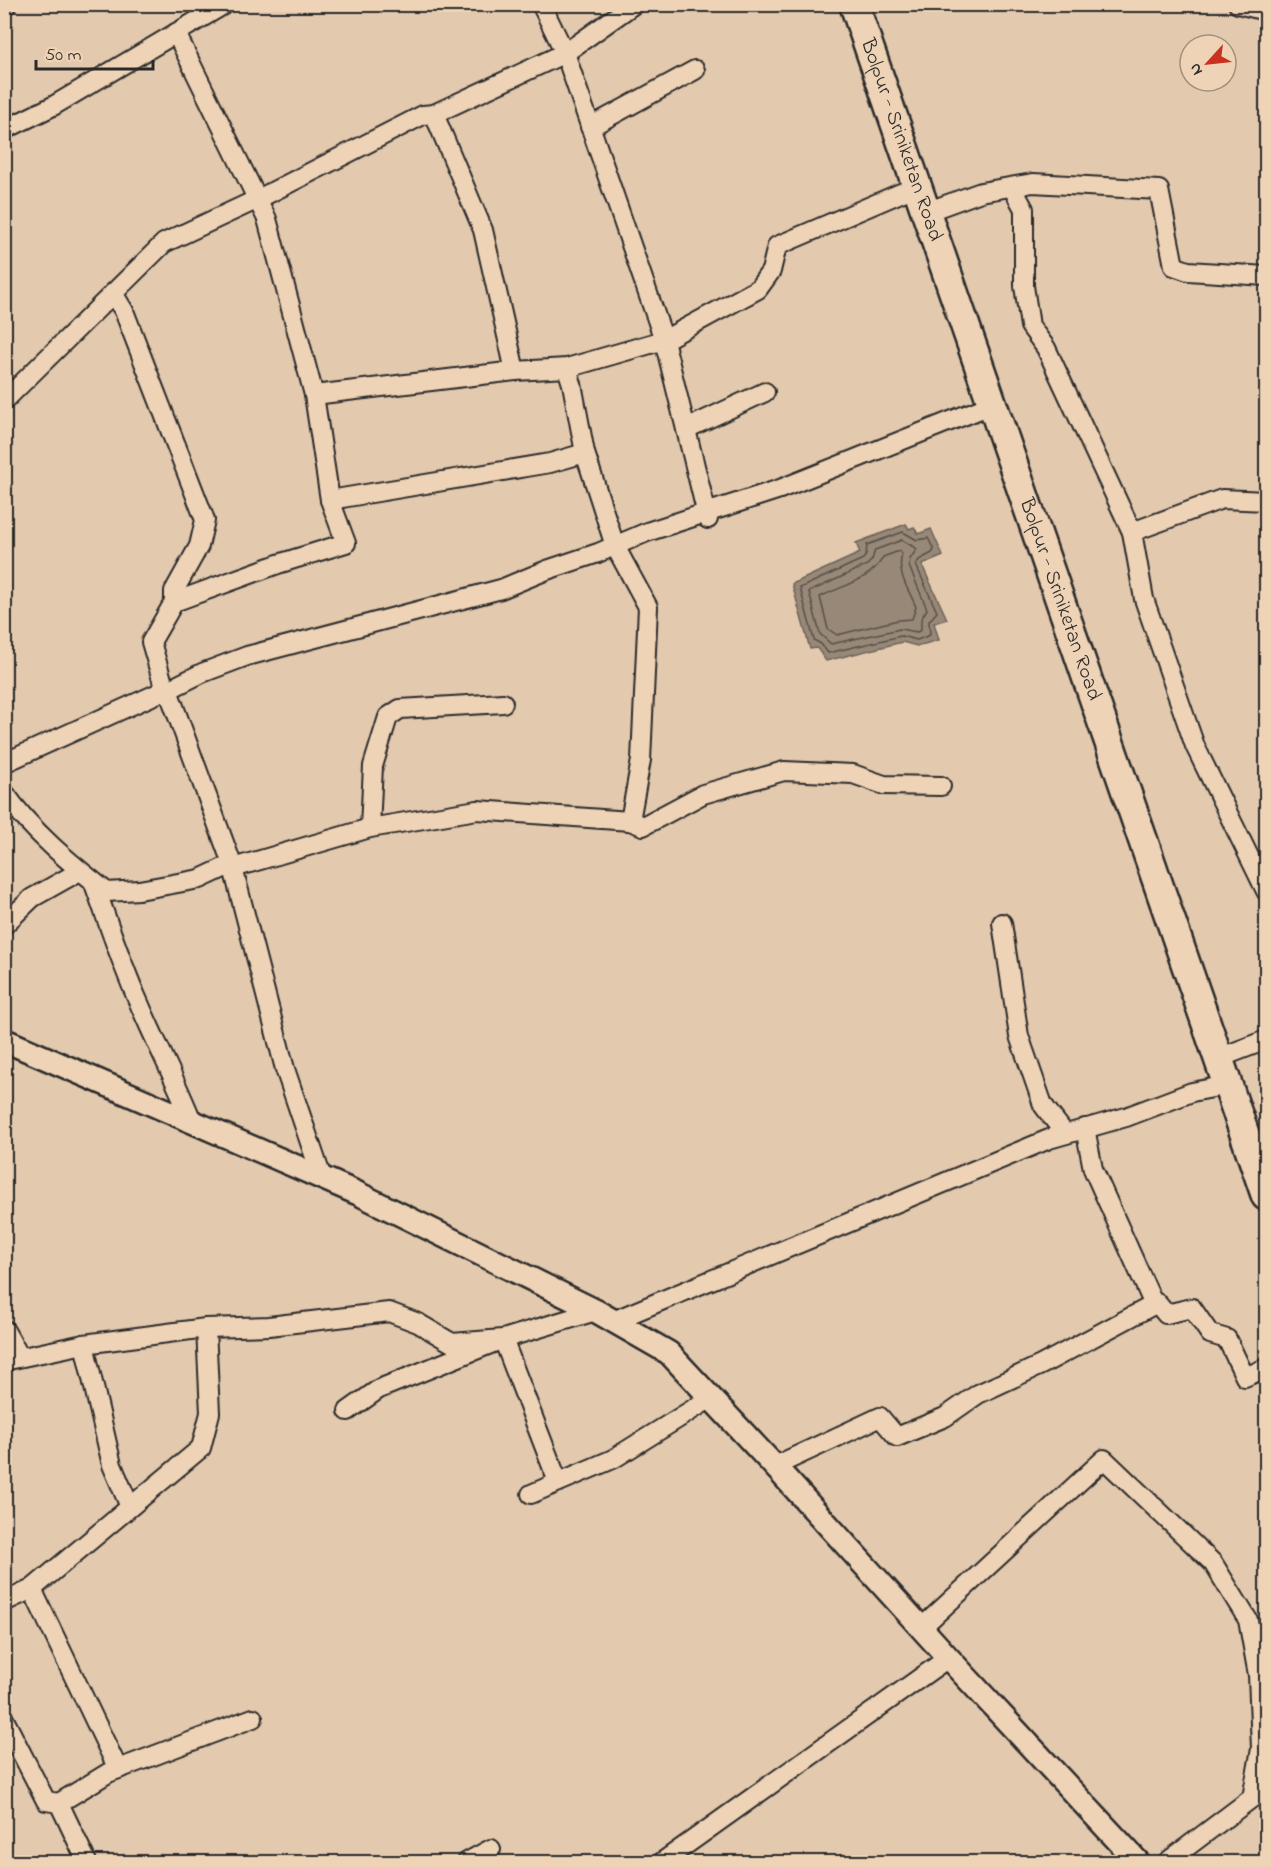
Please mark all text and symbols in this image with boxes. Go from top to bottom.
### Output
scale bar [36,33,153,71]
north arrow [1178,33,1238,93]
street label: Bolpur - Sriniketan Road [852,34,950,246]
text: 50 m [45,43,82,69]
text: N [1183,58,1210,79]
street label: Bolpur - Sriniketan Road [1011,493,1109,705]

